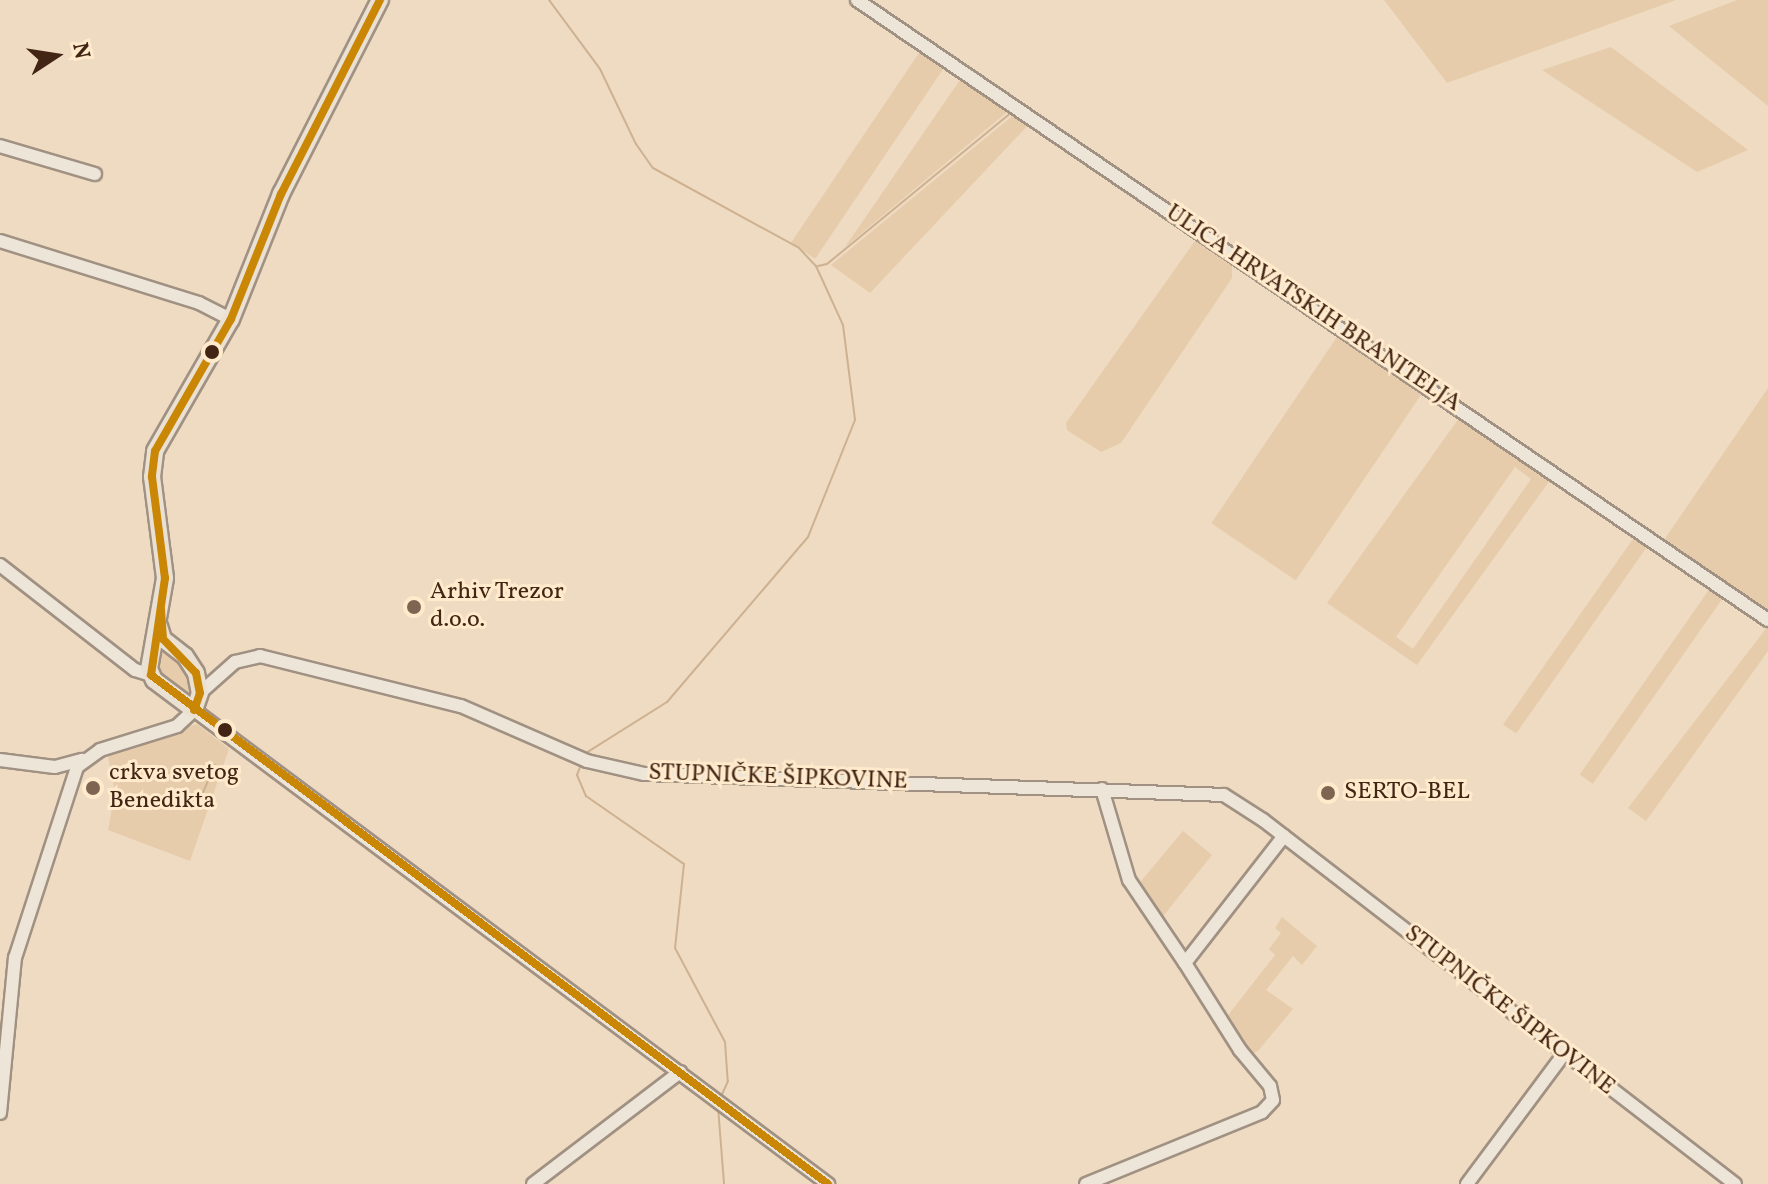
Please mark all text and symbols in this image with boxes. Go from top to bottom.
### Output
north arrow [16,16,96,96]
text: N [63,40,97,62]
street label: ULICA HRVATSKIH BRANITELJA [1160,199,1466,419]
unlabelled marker [204,344,220,360]
place label: Arhiv Trezor d.o.o. [430,579,565,635]
marker: Arhiv Trezor d.o.o. [405,598,423,616]
unlabelled marker [217,722,233,738]
street label: STUPNIČKE ŠIPKOVINE [648,759,908,797]
place label: crkva svetog Benedikta [109,760,239,816]
marker: crkva svetog Benedikta [84,779,102,797]
place label: SERTO-BEL [1344,779,1470,807]
marker: SERTO-BEL [1319,784,1337,802]
street label: STUPNIČKE ŠIPKOVINE [1398,920,1620,1102]

